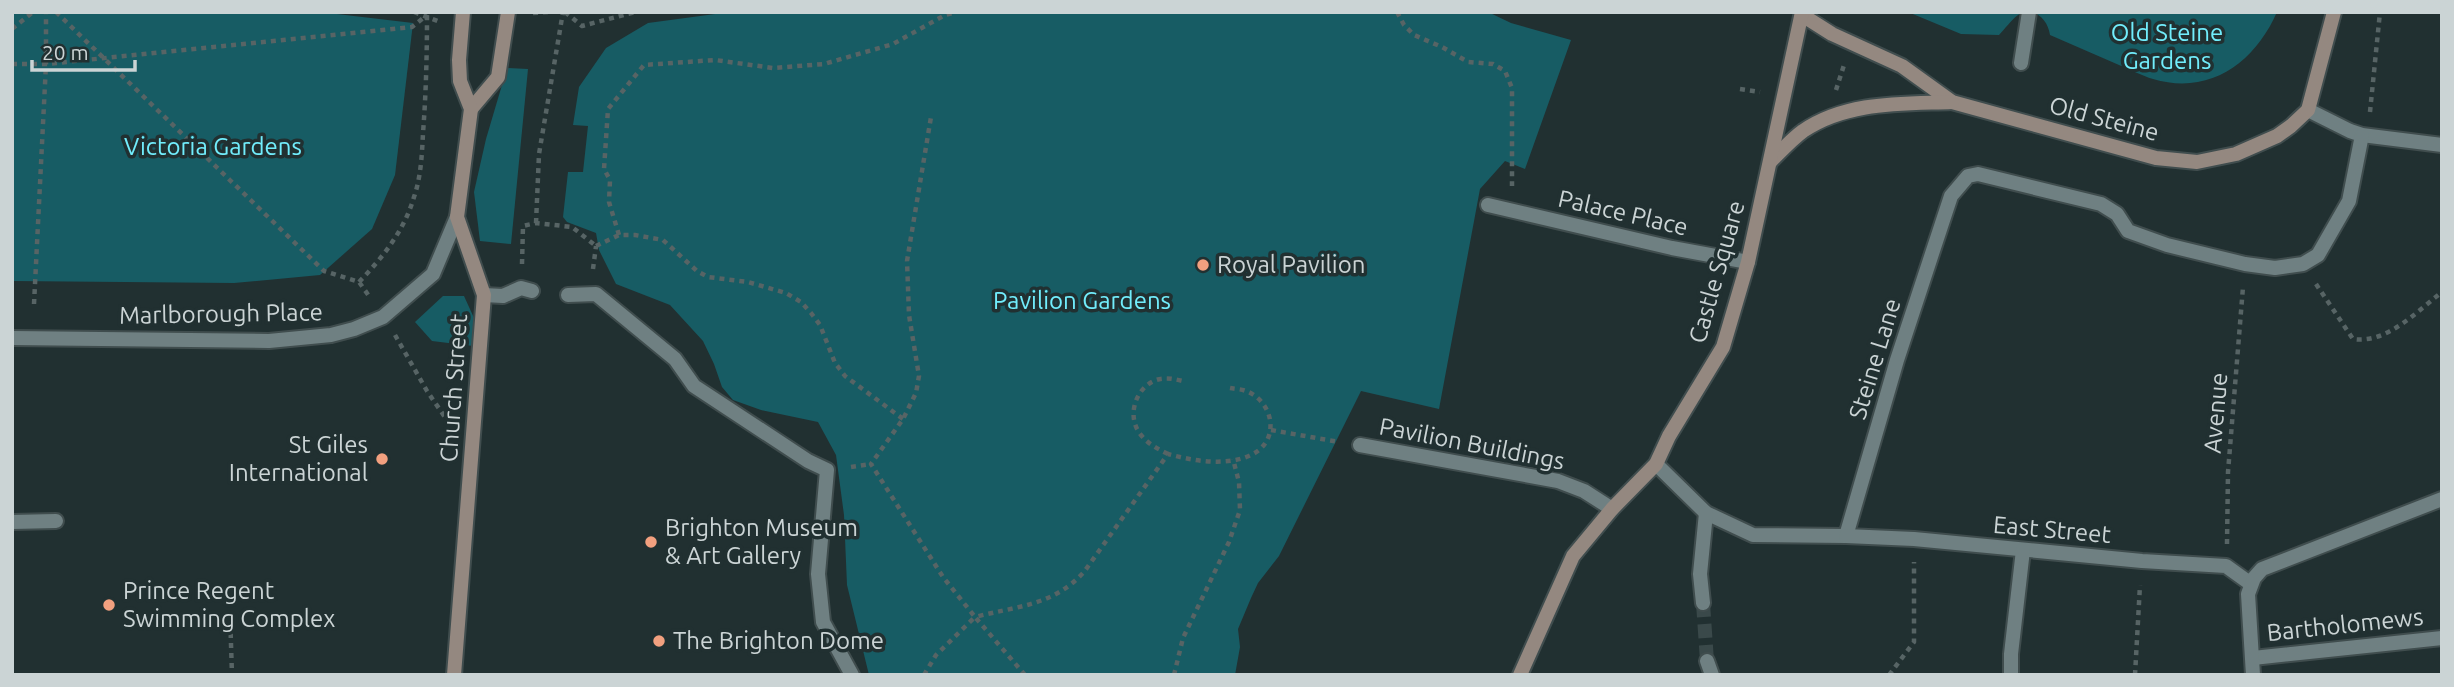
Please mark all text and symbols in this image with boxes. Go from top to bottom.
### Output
park label: Old Steine Gardens [2111,19,2223,74]
scale bar [32,28,135,72]
text: 20 m [42,40,89,64]
street label: Old Steine [2046,91,2162,146]
park label: Victoria Gardens [124,133,302,160]
street label: Palace Place [1556,184,1691,241]
street label: Castle Square [1683,198,1750,346]
place label: Royal Pavilion [1217,251,1365,278]
marker: Royal Pavilion [1195,257,1211,273]
park label: Pavilion Gardens [993,287,1171,314]
street label: Steine Lane [1843,295,1906,423]
street label: Marlborough Place [119,298,323,329]
street label: Church Street [435,312,472,463]
street label: Avenue [2199,372,2232,454]
street label: Pavilion Buildings [1377,412,1567,475]
place label: St Giles International [229,431,368,486]
marker: St Giles International [374,451,390,467]
street label: East Street [1992,511,2113,548]
place label: Brighton Museum & Art Gallery [665,514,858,569]
marker: Brighton Museum & Art Gallery [643,534,659,550]
place label: Prince Regent Swimming Complex [123,577,335,632]
marker: Prince Regent Swimming Complex [101,597,117,613]
street label: Bartholomews [2265,603,2425,646]
place label: The Brighton Dome [673,627,884,654]
marker: The Brighton Dome [651,633,667,649]

